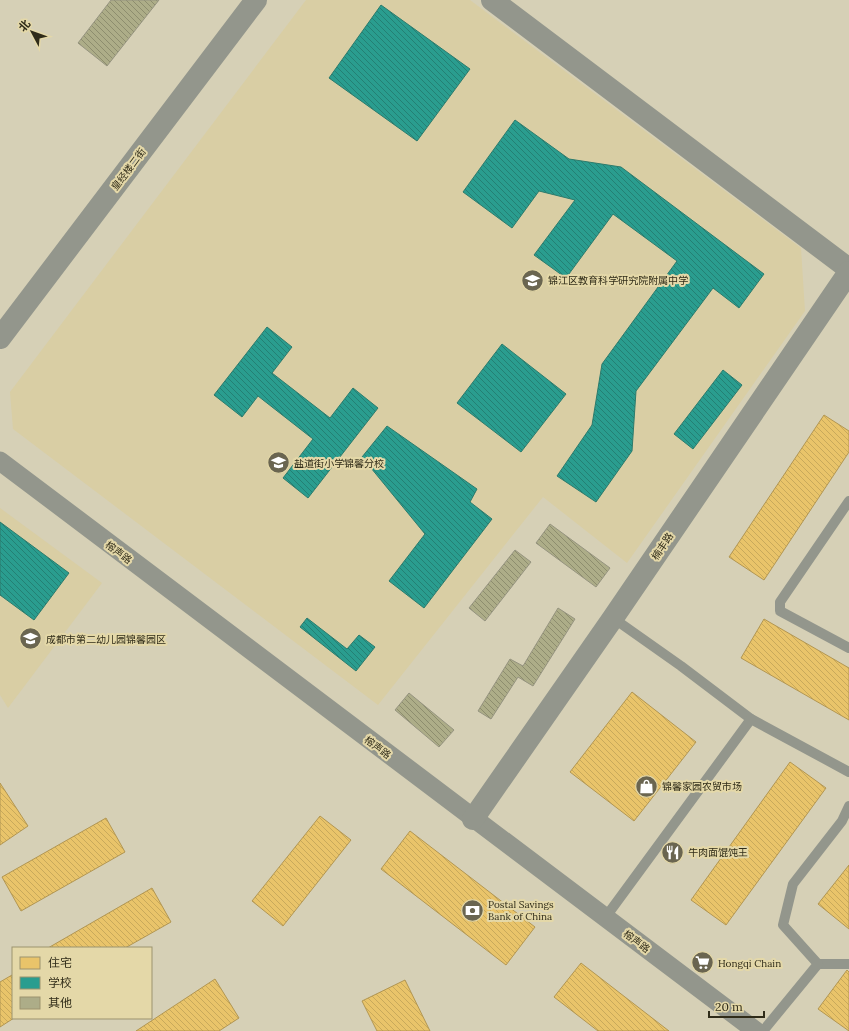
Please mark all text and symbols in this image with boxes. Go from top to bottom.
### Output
north arrow [12,12,52,52]
text: 北 [16,17,33,34]
street label: 皇经楼二街 [108,145,149,193]
school or university icon: 锦江区教育科学研究院附属中学 [519,267,545,293]
place label: 锦江区教育科学研究院附属中学 [548,274,688,287]
school or university icon: 盐道街小学锦馨分校 [266,450,292,476]
place label: 盐道街小学锦馨分校 [294,457,384,470]
street label: 楠丰路 [649,530,676,562]
street label: 榕声路 [103,538,135,567]
school or university icon: 成都市第二幼儿园锦馨园区 [17,626,43,652]
place label: 成都市第二幼儿园锦馨园区 [46,633,166,646]
street label: 榕声路 [362,733,394,762]
shop icon: 锦馨家园农贸市场 [633,773,659,799]
place label: 锦馨家园农贸市场 [662,780,742,793]
restaurant icon: 牛肉面馄饨王 [659,839,685,865]
place label: 牛肉面馄饨王 [688,846,748,859]
bank icon: Postal Savings Bank of China [459,897,485,923]
place label: Postal Savings Bank of China [488,898,554,923]
street label: 榕声路 [621,927,653,956]
legend [12,947,152,1019]
supermarket icon: Hongqi Chain [689,950,715,976]
text: 住宅 [48,955,72,970]
place label: Hongqi Chain [718,957,781,970]
text: 学校 [48,975,72,990]
scale bar [709,993,764,1019]
text: 其他 [48,995,72,1010]
text: 20 m [715,999,743,1014]

